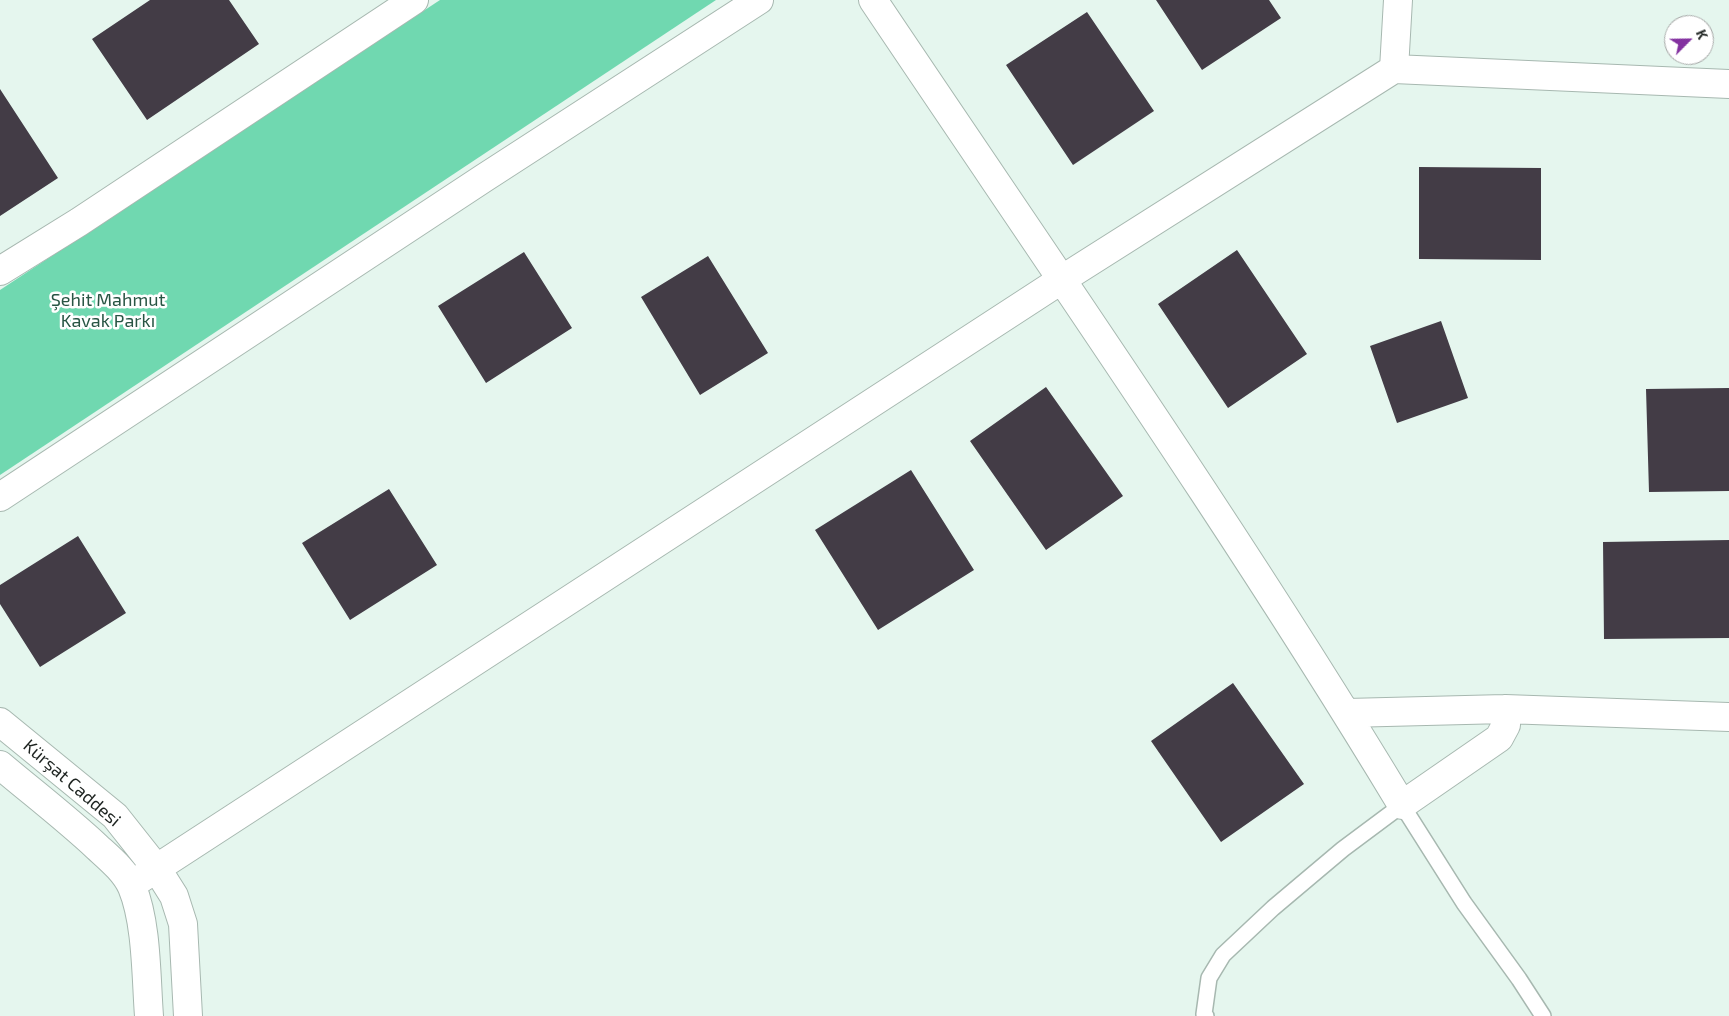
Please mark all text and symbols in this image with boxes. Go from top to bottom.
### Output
north arrow [1664,15,1714,65]
text: K [1693,27,1712,42]
park label: Şehit Mahmut Kavak Parkı [51,289,165,332]
street label: Kürşat Caddesi [19,735,125,831]

